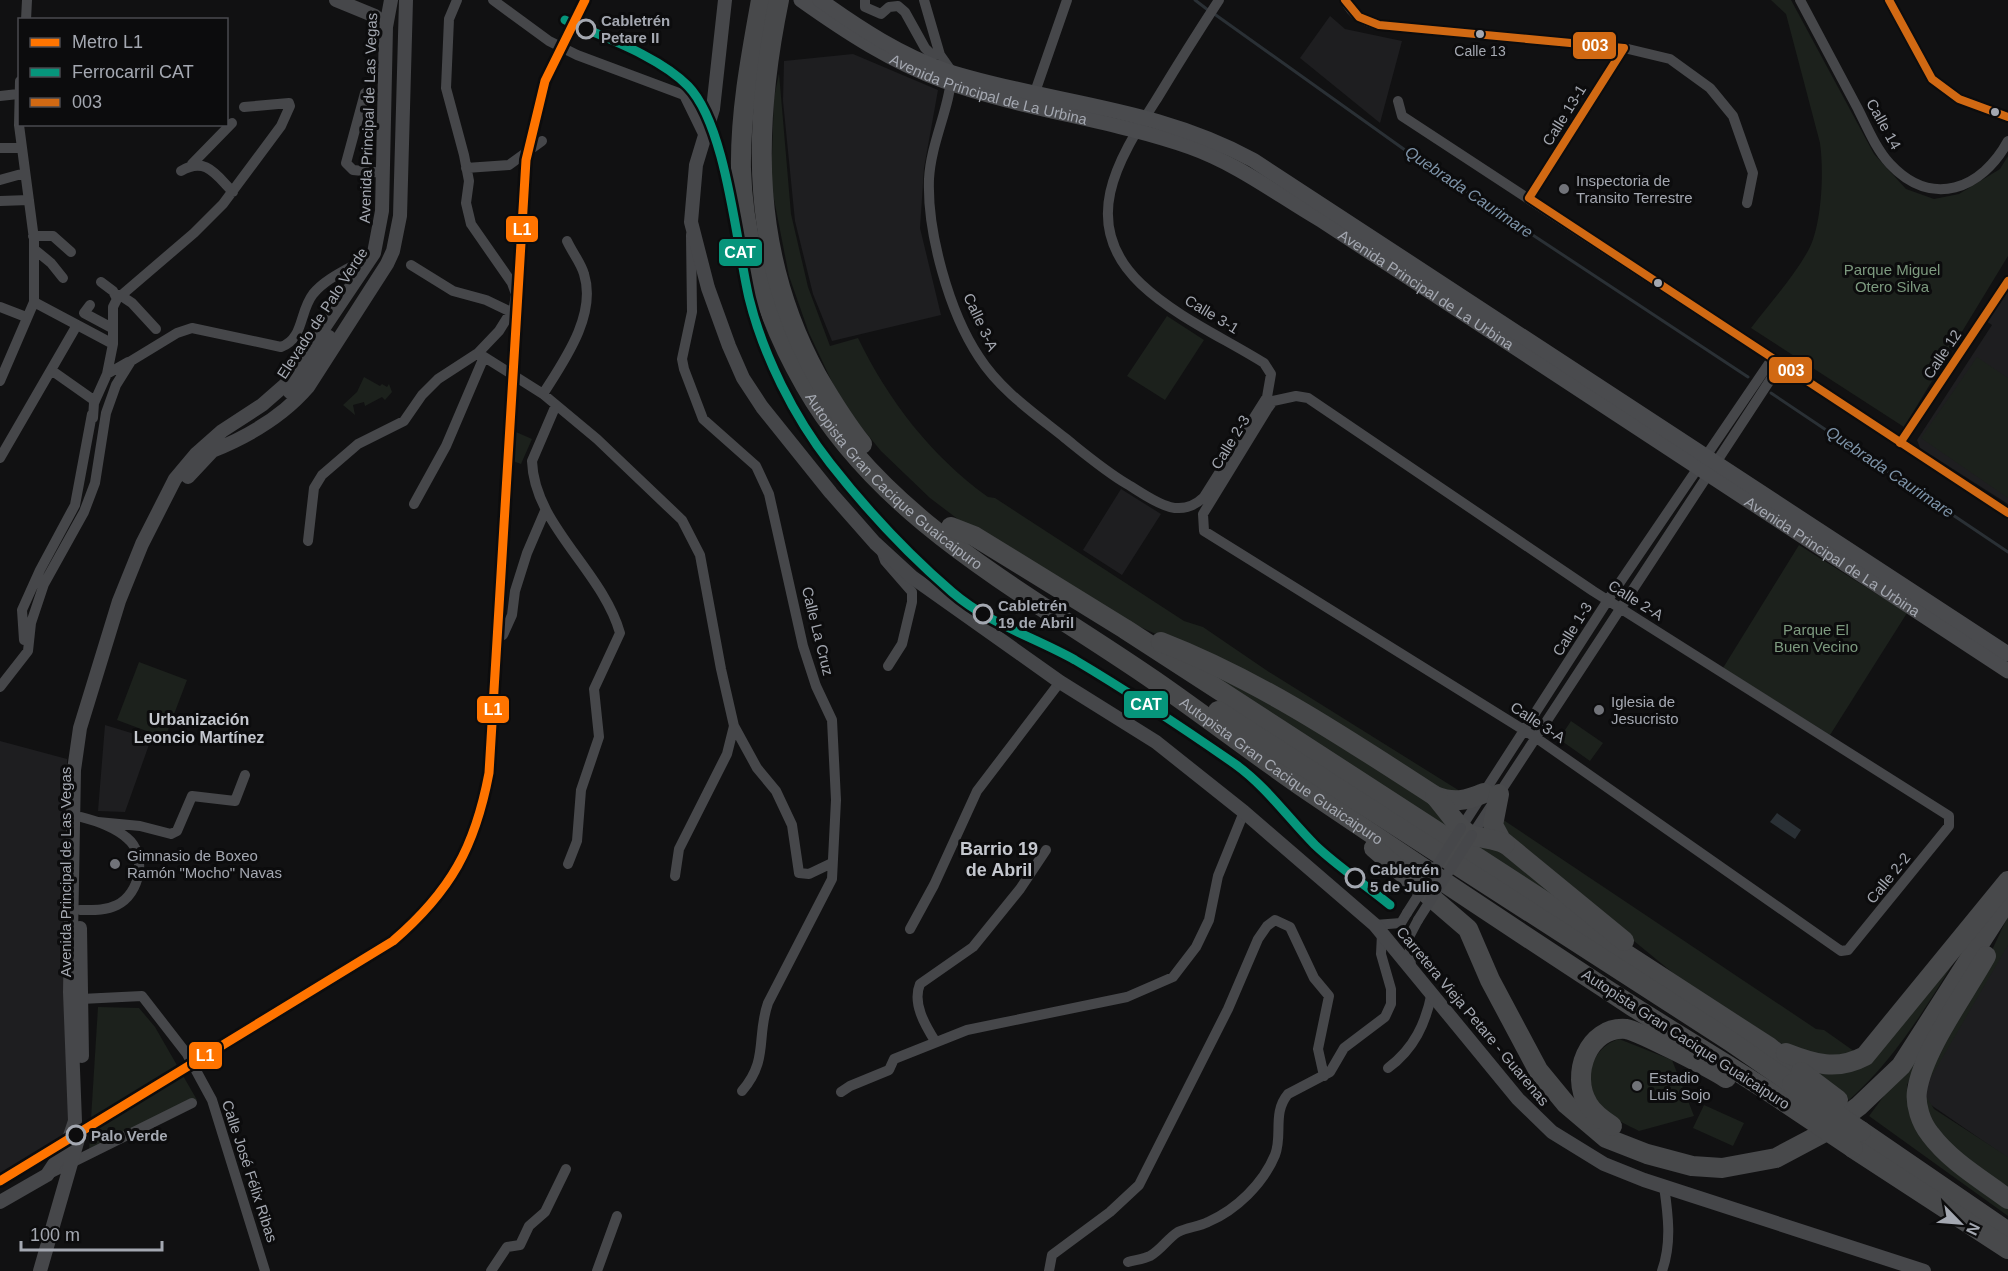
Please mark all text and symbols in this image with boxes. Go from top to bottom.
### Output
street label: Avenida Principal de Las Vegas [356,12,380,224]
place label: Cabletrén Petare II [601,12,670,46]
legend [18,18,228,126]
marker: Cabletrén Petare II [576,19,596,39]
marker: Calle 13 [1474,28,1486,40]
line badge: 003 [1572,31,1617,60]
text: Metro L1 [72,32,143,52]
text: 003 [1582,37,1608,54]
place label: Calle 13 [1454,43,1506,59]
street label: Avenida Principal de La Urbina [887,50,1090,127]
text: Ferrocarril CAT [72,62,194,82]
street label: Calle 13-1 [1539,82,1589,148]
text: 003 [72,92,102,112]
street label: Calle 14 [1863,96,1905,152]
unlabelled marker [1989,106,2001,118]
water label: Quebrada Caurimare [1402,143,1536,241]
place label: Inspectoria de Transito Terrestre [1576,172,1693,206]
marker: Inspectoria de Transito Terrestre [1557,182,1571,196]
line badge: L1 [505,215,539,243]
text: L1 [513,221,531,238]
street label: Avenida Principal de La Urbina [1336,226,1518,353]
line badge: CAT [718,238,763,267]
street label: Elevado de Palo Verde [273,244,371,382]
text: CAT [724,244,756,261]
park label: Parque Miguel Otero Silva [1844,261,1940,295]
unlabelled marker [1652,277,1664,289]
street label: Calle 3-A [960,290,1002,354]
street label: Calle 3-1 [1182,291,1242,337]
street label: Calle 12 [1920,326,1964,382]
line badge: 003 [1768,356,1813,384]
text: 003 [1778,362,1804,379]
street label: Autopista Gran Cacique Guaicaipuro [803,389,986,572]
street label: Calle 2-3 [1207,412,1253,472]
water label: Quebrada Caurimare [1823,423,1957,521]
street label: Avenida Principal de La Urbina [1742,492,1924,620]
street label: Calle 2-A [1605,576,1667,624]
street label: Calle La Cruz [799,585,837,677]
place label: Cabletrén 19 de Abril [998,597,1074,631]
street label: Calle 1-3 [1549,599,1595,659]
marker: Cabletrén 19 de Abril [973,604,993,624]
park label: Parque El Buen Vecino [1774,621,1858,655]
line badge: CAT [1123,690,1169,719]
street label: Autopista Gran Cacique Guaicaipuro [1177,693,1387,848]
place label: Iglesia de Jesucristo [1611,693,1679,727]
line badge: L1 [476,695,510,724]
text: CAT [1130,696,1162,713]
street label: Calle 3-A [1507,698,1569,746]
text: L1 [484,701,502,718]
marker: Iglesia de Jesucristo [1592,703,1606,717]
district label: Urbanización Leoncio Martínez [134,711,264,746]
street label: Avenida Principal de Las Vegas [57,767,74,977]
district label: Barrio 19 de Abril [960,839,1038,880]
place label: Gimnasio de Boxeo Ramón "Mocho" Navas [127,847,282,881]
street label: Calle 2-2 [1863,849,1913,907]
marker: Gimnasio de Boxeo Ramón "Mocho" Navas [108,857,122,871]
place label: Cabletrén 5 de Julio [1370,861,1439,895]
marker: Cabletrén 5 de Julio [1345,868,1365,888]
street label: Carretera Vieja Petare - Guarenas [1393,923,1553,1109]
street label: Autopista Gran Cacique Guaicaipuro [1579,965,1793,1113]
line badge: L1 [188,1041,223,1070]
text: L1 [196,1047,214,1064]
place label: Estadio Luis Sojo [1649,1069,1711,1103]
marker: Estadio Luis Sojo [1630,1079,1644,1093]
street label: Calle José Félix Ribas [219,1098,281,1244]
marker: Palo Verde [66,1125,86,1145]
place label: Palo Verde [91,1127,168,1144]
north arrow [1930,1193,1990,1253]
scale bar [21,1214,162,1252]
text: N [1963,1220,1983,1238]
text: 100 m [30,1225,80,1245]

